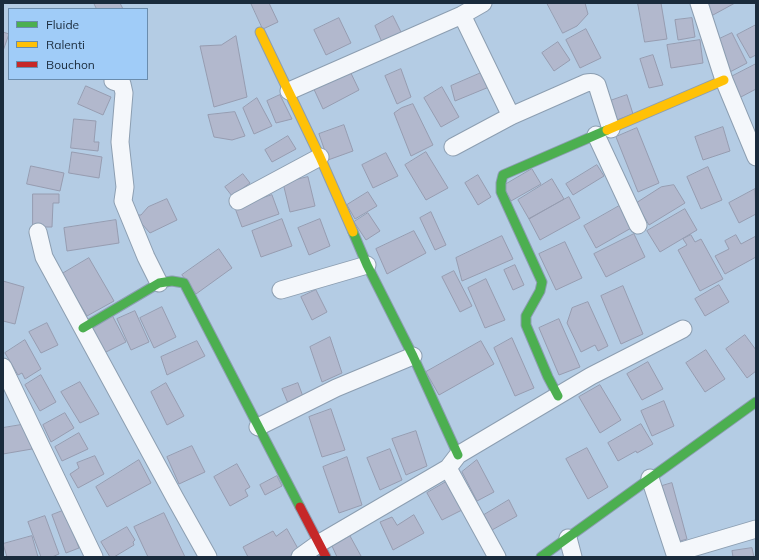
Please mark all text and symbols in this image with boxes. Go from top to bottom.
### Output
legend [8,8,148,80]
text: Fluide [46,17,79,32]
text: Ralenti [46,37,85,52]
text: Bouchon [46,57,95,72]

